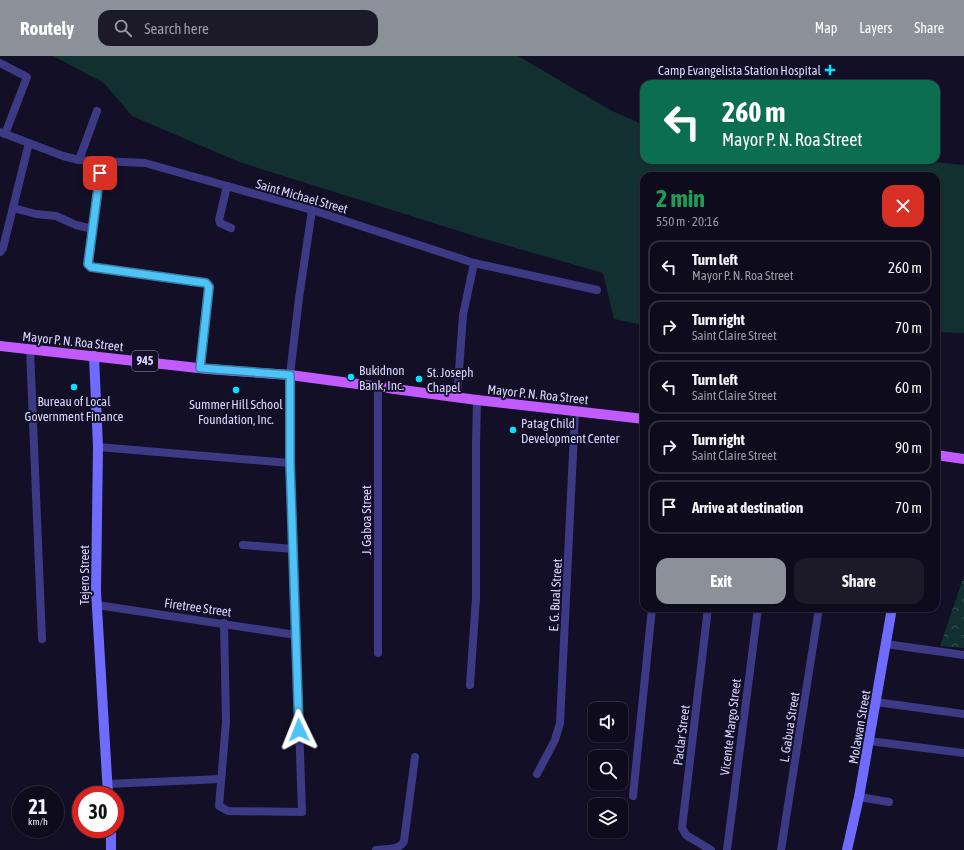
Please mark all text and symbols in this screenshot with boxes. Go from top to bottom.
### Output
search box [98,10,378,46]
text: Routely [20,17,74,39]
icon: search [112,17,134,39]
text: Search here [144,20,209,37]
text: Map [815,20,837,36]
text: Layers [859,20,892,36]
text: Share [914,20,944,36]
place label: Camp Evangelista Station Hospital [658,63,822,78]
marker: Camp Evangelista Station Hospital [824,64,836,76]
icon: left [656,96,708,148]
text: 260 m [722,96,785,128]
text: Mayor P. N. Roa Street [722,129,863,150]
pin [83,156,117,190]
icon: arrive [89,162,111,184]
street label: Saint Michael Street [254,176,350,217]
text: 2 min [656,185,705,212]
button: close [882,185,924,227]
text: 550 m · 20:16 [656,214,719,229]
text: Turn left [692,251,738,268]
icon: left [658,256,680,278]
text: 260 m [888,259,922,276]
text: Mayor P. N. Roa Street [692,268,793,283]
text: Turn right [692,311,745,328]
icon: right [658,316,680,338]
text: 70 m [895,319,922,336]
text: Saint Claire Street [692,328,777,343]
street label: Mayor P. N. Roa Street [22,329,124,354]
road number: 945 [132,351,158,371]
place label: Bukidnon Bank, Inc. [359,363,405,393]
place label: St. Joseph Chapel [427,365,474,395]
text: Turn left [692,371,738,388]
marker: Bukidnon Bank, Inc. [346,372,356,382]
marker: St. Joseph Chapel [414,374,424,384]
icon: left [658,376,680,398]
text: 60 m [895,379,922,396]
marker: Bureau of Local Government Finance [69,382,79,392]
street label: Mayor P. N. Roa Street [487,382,589,407]
marker: Summer Hill School Foundation, Inc. [231,385,241,395]
text: Saint Claire Street [692,388,777,403]
place label: Bureau of Local Government Finance [25,394,124,424]
place label: Summer Hill School Foundation, Inc. [189,397,283,427]
place label: Patag Child Development Center [521,416,619,446]
marker: Patag Child Development Center [508,425,518,435]
text: Turn right [692,431,745,448]
icon: right [658,436,680,458]
text: 90 m [895,439,922,456]
text: Saint Claire Street [692,448,777,463]
street label: J. Gaboa Street [359,485,374,555]
icon: arrive [658,496,680,518]
text: Arrive at destination [692,499,803,516]
text: 70 m [895,499,922,516]
street label: Tejero Street [77,545,92,605]
street label: E. G. Bual Street [546,558,565,632]
button: Exit [656,558,786,604]
button: Share [794,558,924,604]
street label: Firetree Street [163,595,233,620]
street label: Vicente Margo Street [717,677,744,776]
street label: Molawan Street [846,689,873,765]
street label: L. Gabua Street [777,691,802,763]
map controls [588,702,628,838]
button: sound [588,702,628,742]
street label: Paclar Street [670,704,693,766]
position arrow [278,709,320,751]
button: search [588,750,628,790]
speed limit sign: 30 [72,786,124,838]
text: 21 [29,795,47,818]
button: layers [588,798,628,838]
text: km/h [28,816,48,827]

